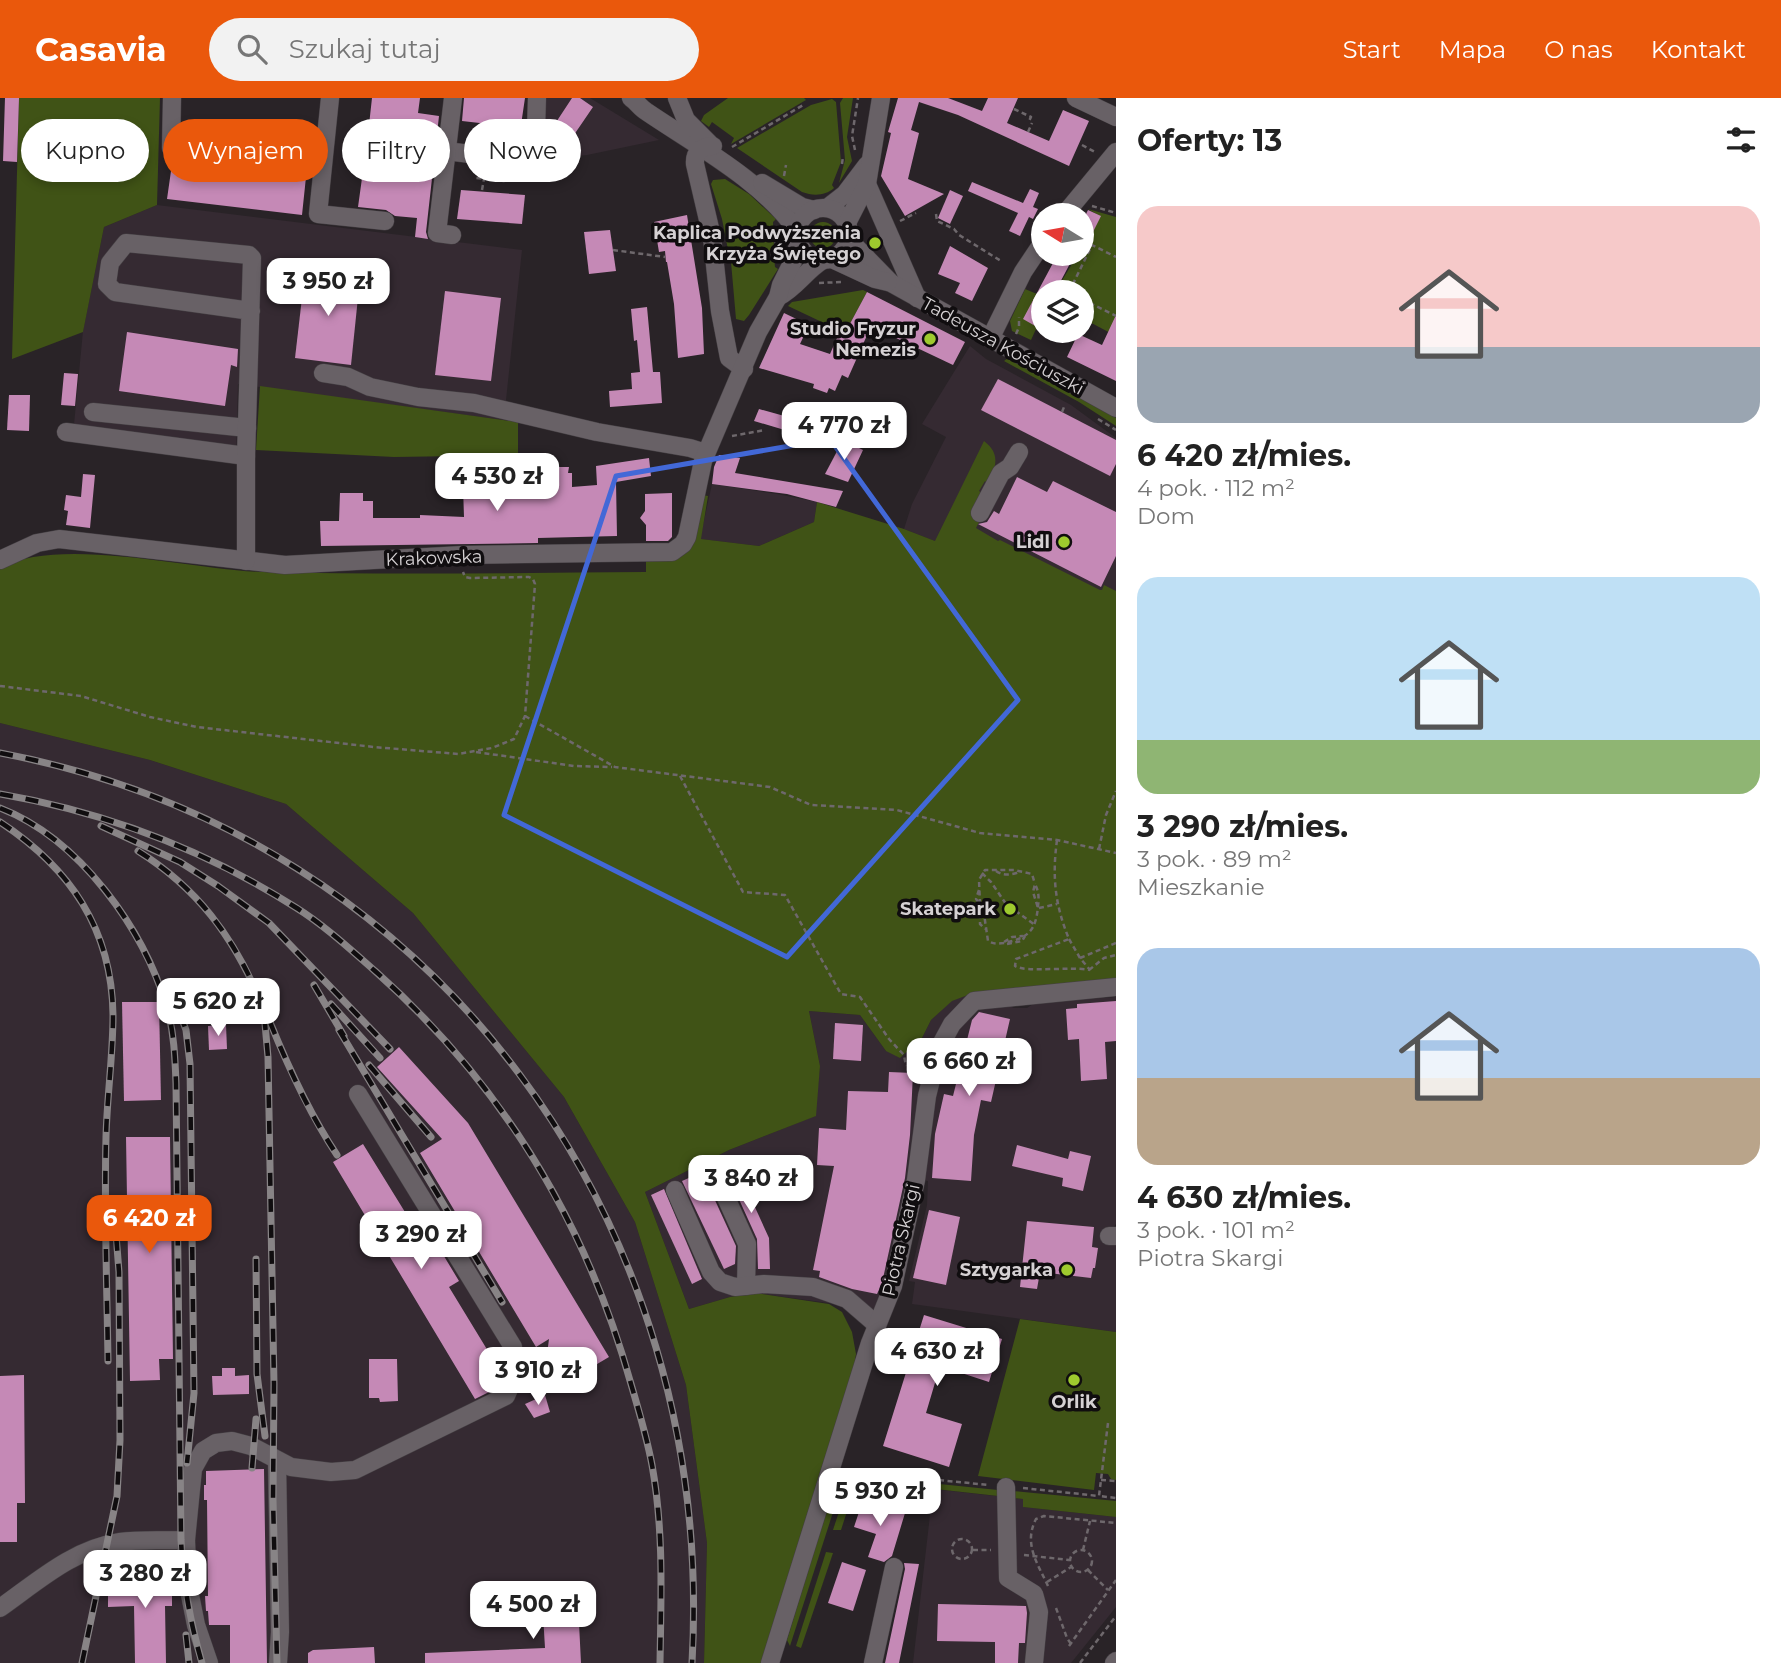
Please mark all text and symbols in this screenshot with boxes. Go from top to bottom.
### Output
search box [209,18,699,81]
text: Casavia [35,29,167,69]
icon: search [233,30,271,68]
text: Szukaj tutaj [289,33,441,65]
text: Start [1343,35,1401,64]
text: Mapa [1439,35,1506,64]
text: O nas [1544,35,1613,64]
text: Kontakt [1651,35,1746,64]
chip: Kupno [21,119,149,182]
chip: Wynajem [163,119,328,182]
chip: Filtry [342,119,450,182]
chip: Nowe [464,119,581,182]
icon: filters [1722,121,1760,159]
text: Oferty: 13 [1137,122,1282,159]
north arrow [1031,203,1094,266]
map controls [1031,203,1094,343]
place label: Kaplica Podwyższenia Krzyża Świętego [653,222,861,265]
marker: Kaplica Podwyższenia Krzyża Świętego [867,235,883,251]
icon: home [1386,251,1512,377]
pin: 3 950 zł [256,258,400,318]
text: 3 950 zł [283,267,373,295]
button: layers [1031,280,1094,343]
street label: Tadeusza Kościuszki [918,292,1088,400]
place label: Studio Fryzur Nemezis [790,318,916,361]
marker: Studio Fryzur Nemezis [922,331,938,347]
pin: 4 770 zł [772,402,916,462]
text: 4 770 zł [798,411,890,439]
text: 6 420 zł/mies. [1137,437,1351,474]
pin: 4 530 zł [425,454,569,513]
text: 4 530 zł [451,462,543,490]
text: 4 pok. · 112 m² [1137,474,1295,502]
text: Dom [1137,502,1195,530]
place label: Lidl [1016,531,1050,553]
marker: Lidl [1056,534,1072,550]
street label: Krakowska [385,545,483,571]
icon: home [1386,622,1512,748]
text: 3 290 zł/mies. [1137,808,1348,845]
text: 3 pok. · 89 m² [1137,845,1292,873]
text: Mieszkanie [1137,873,1265,901]
place label: Skatepark [900,898,996,920]
marker: Skatepark [1002,901,1018,917]
pin: 5 620 zł [146,978,290,1038]
text: 5 620 zł [173,987,263,1015]
icon: home [1386,993,1512,1119]
pin: 6 660 zł [897,1038,1041,1098]
text: 6 660 zł [923,1047,1015,1075]
pin: 3 840 zł [679,1156,823,1215]
text: 3 840 zł [704,1164,798,1192]
text: 4 630 zł/mies. [1137,1179,1351,1216]
street label: Piotra Skargi [877,1182,925,1298]
pin: 6 420 zł [77,1196,221,1255]
text: 6 420 zł [103,1204,195,1232]
pin: 3 290 zł [349,1212,493,1271]
text: 3 pok. · 101 m² [1137,1216,1295,1244]
text: 3 290 zł [376,1220,466,1248]
text: Piotra Skargi [1137,1244,1283,1272]
place label: Sztygarka [960,1259,1053,1281]
marker: Sztygarka [1059,1262,1075,1278]
pin: 4 630 zł [865,1328,1009,1388]
text: 4 630 zł [891,1337,983,1365]
pin: 3 910 zł [466,1348,610,1407]
text: 3 910 zł [495,1356,581,1384]
marker: Orlik [1066,1372,1082,1388]
place label: Orlik [1051,1391,1097,1413]
pin: 5 930 zł [808,1468,952,1528]
text: 5 930 zł [835,1477,925,1505]
pin: 3 280 zł [73,1550,217,1610]
text: 3 280 zł [99,1559,191,1587]
pin: 4 500 zł [461,1582,605,1641]
text: 4 500 zł [486,1590,580,1618]

